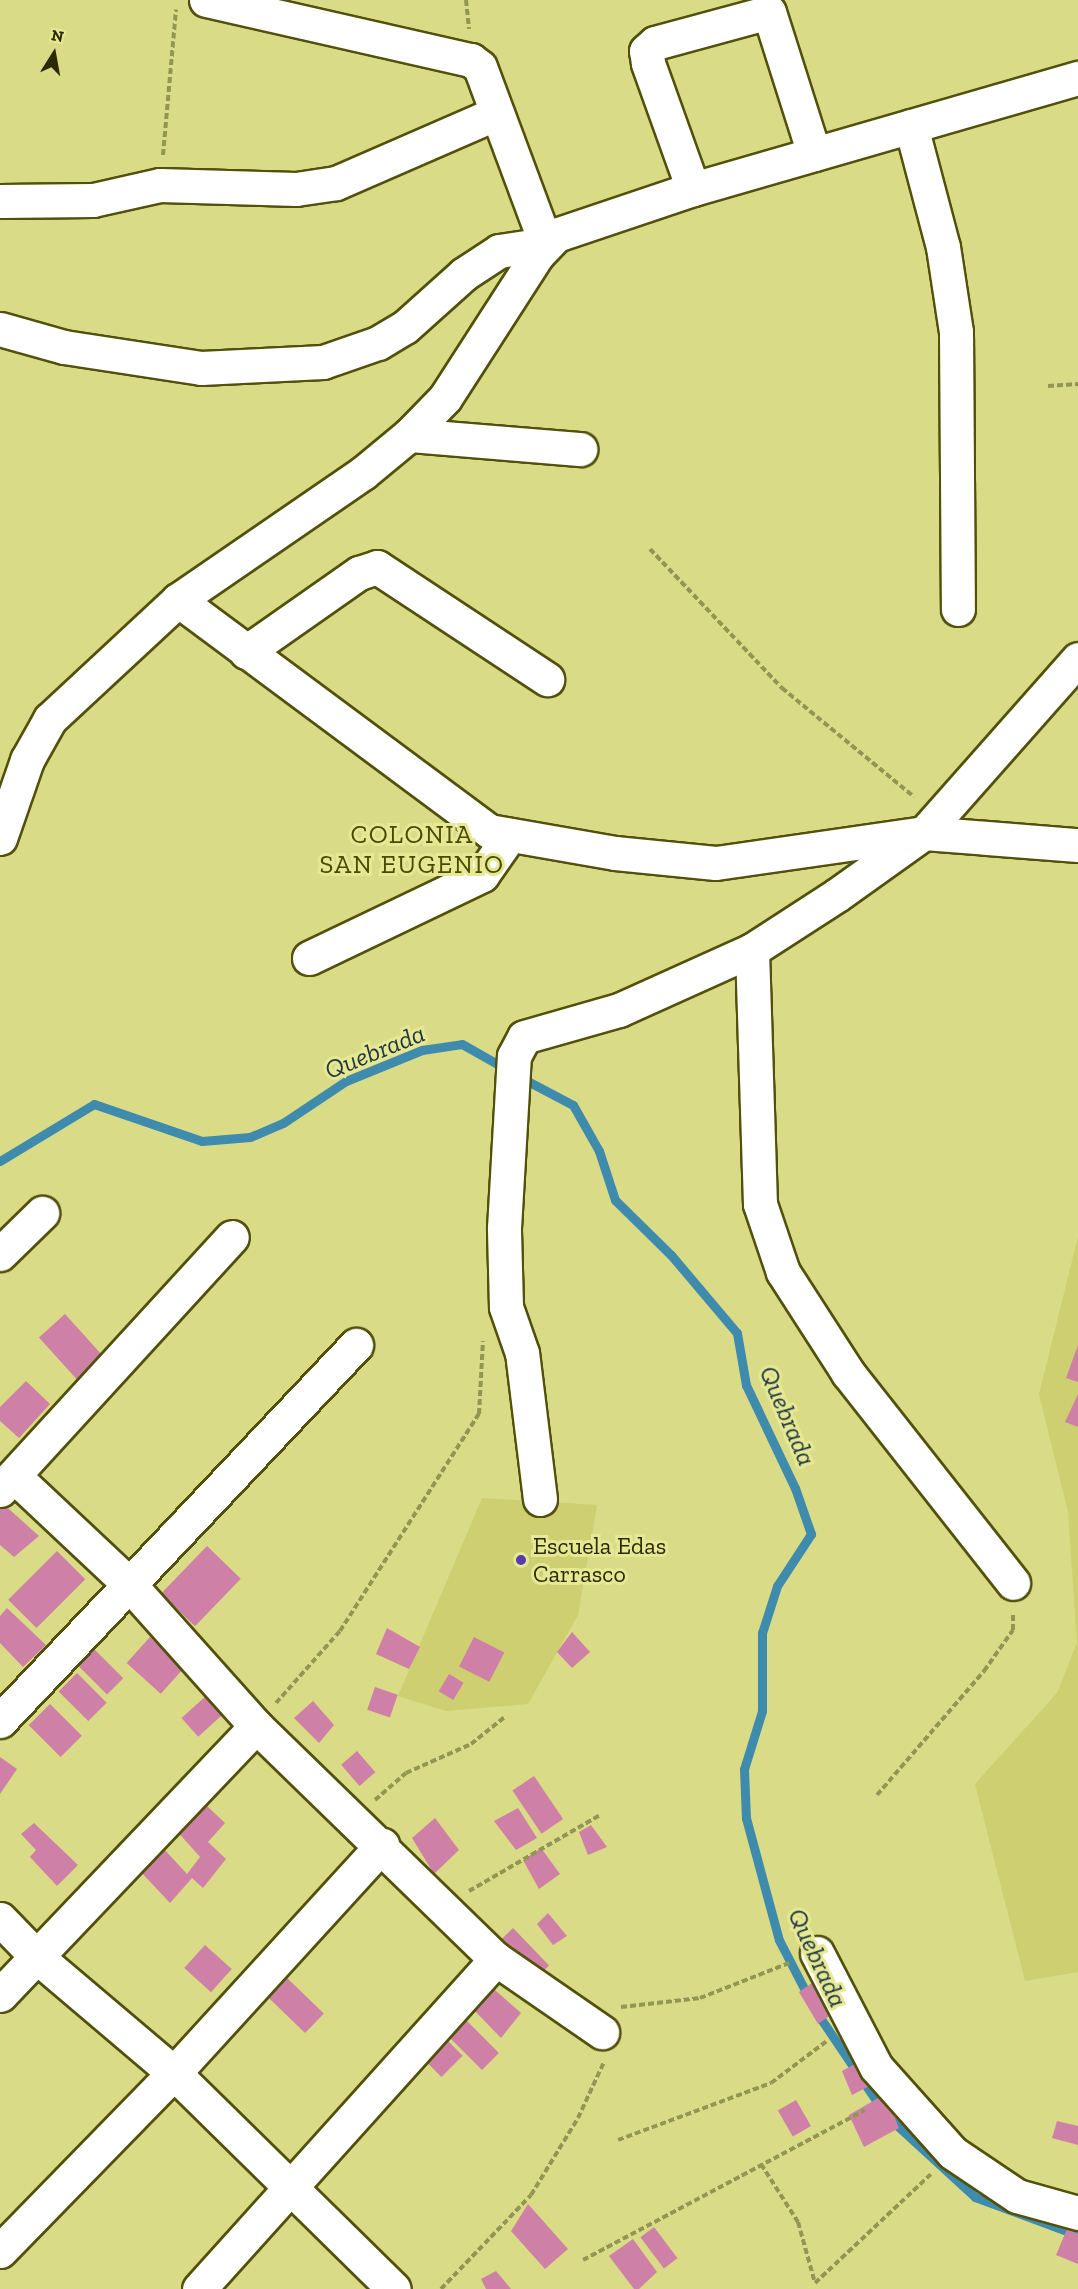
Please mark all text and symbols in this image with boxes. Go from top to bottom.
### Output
north arrow [24,24,84,84]
text: N [50,25,65,46]
district label: COLONIA SAN EUGENIO [320,819,504,880]
water label: Quebrada [320,1018,430,1086]
water label: Quebrada [752,1362,822,1470]
place label: Escuela Edas Carrasco [533,1532,666,1588]
marker: Escuela Edas Carrasco [514,1553,528,1567]
water label: Quebrada [781,1904,853,2012]

